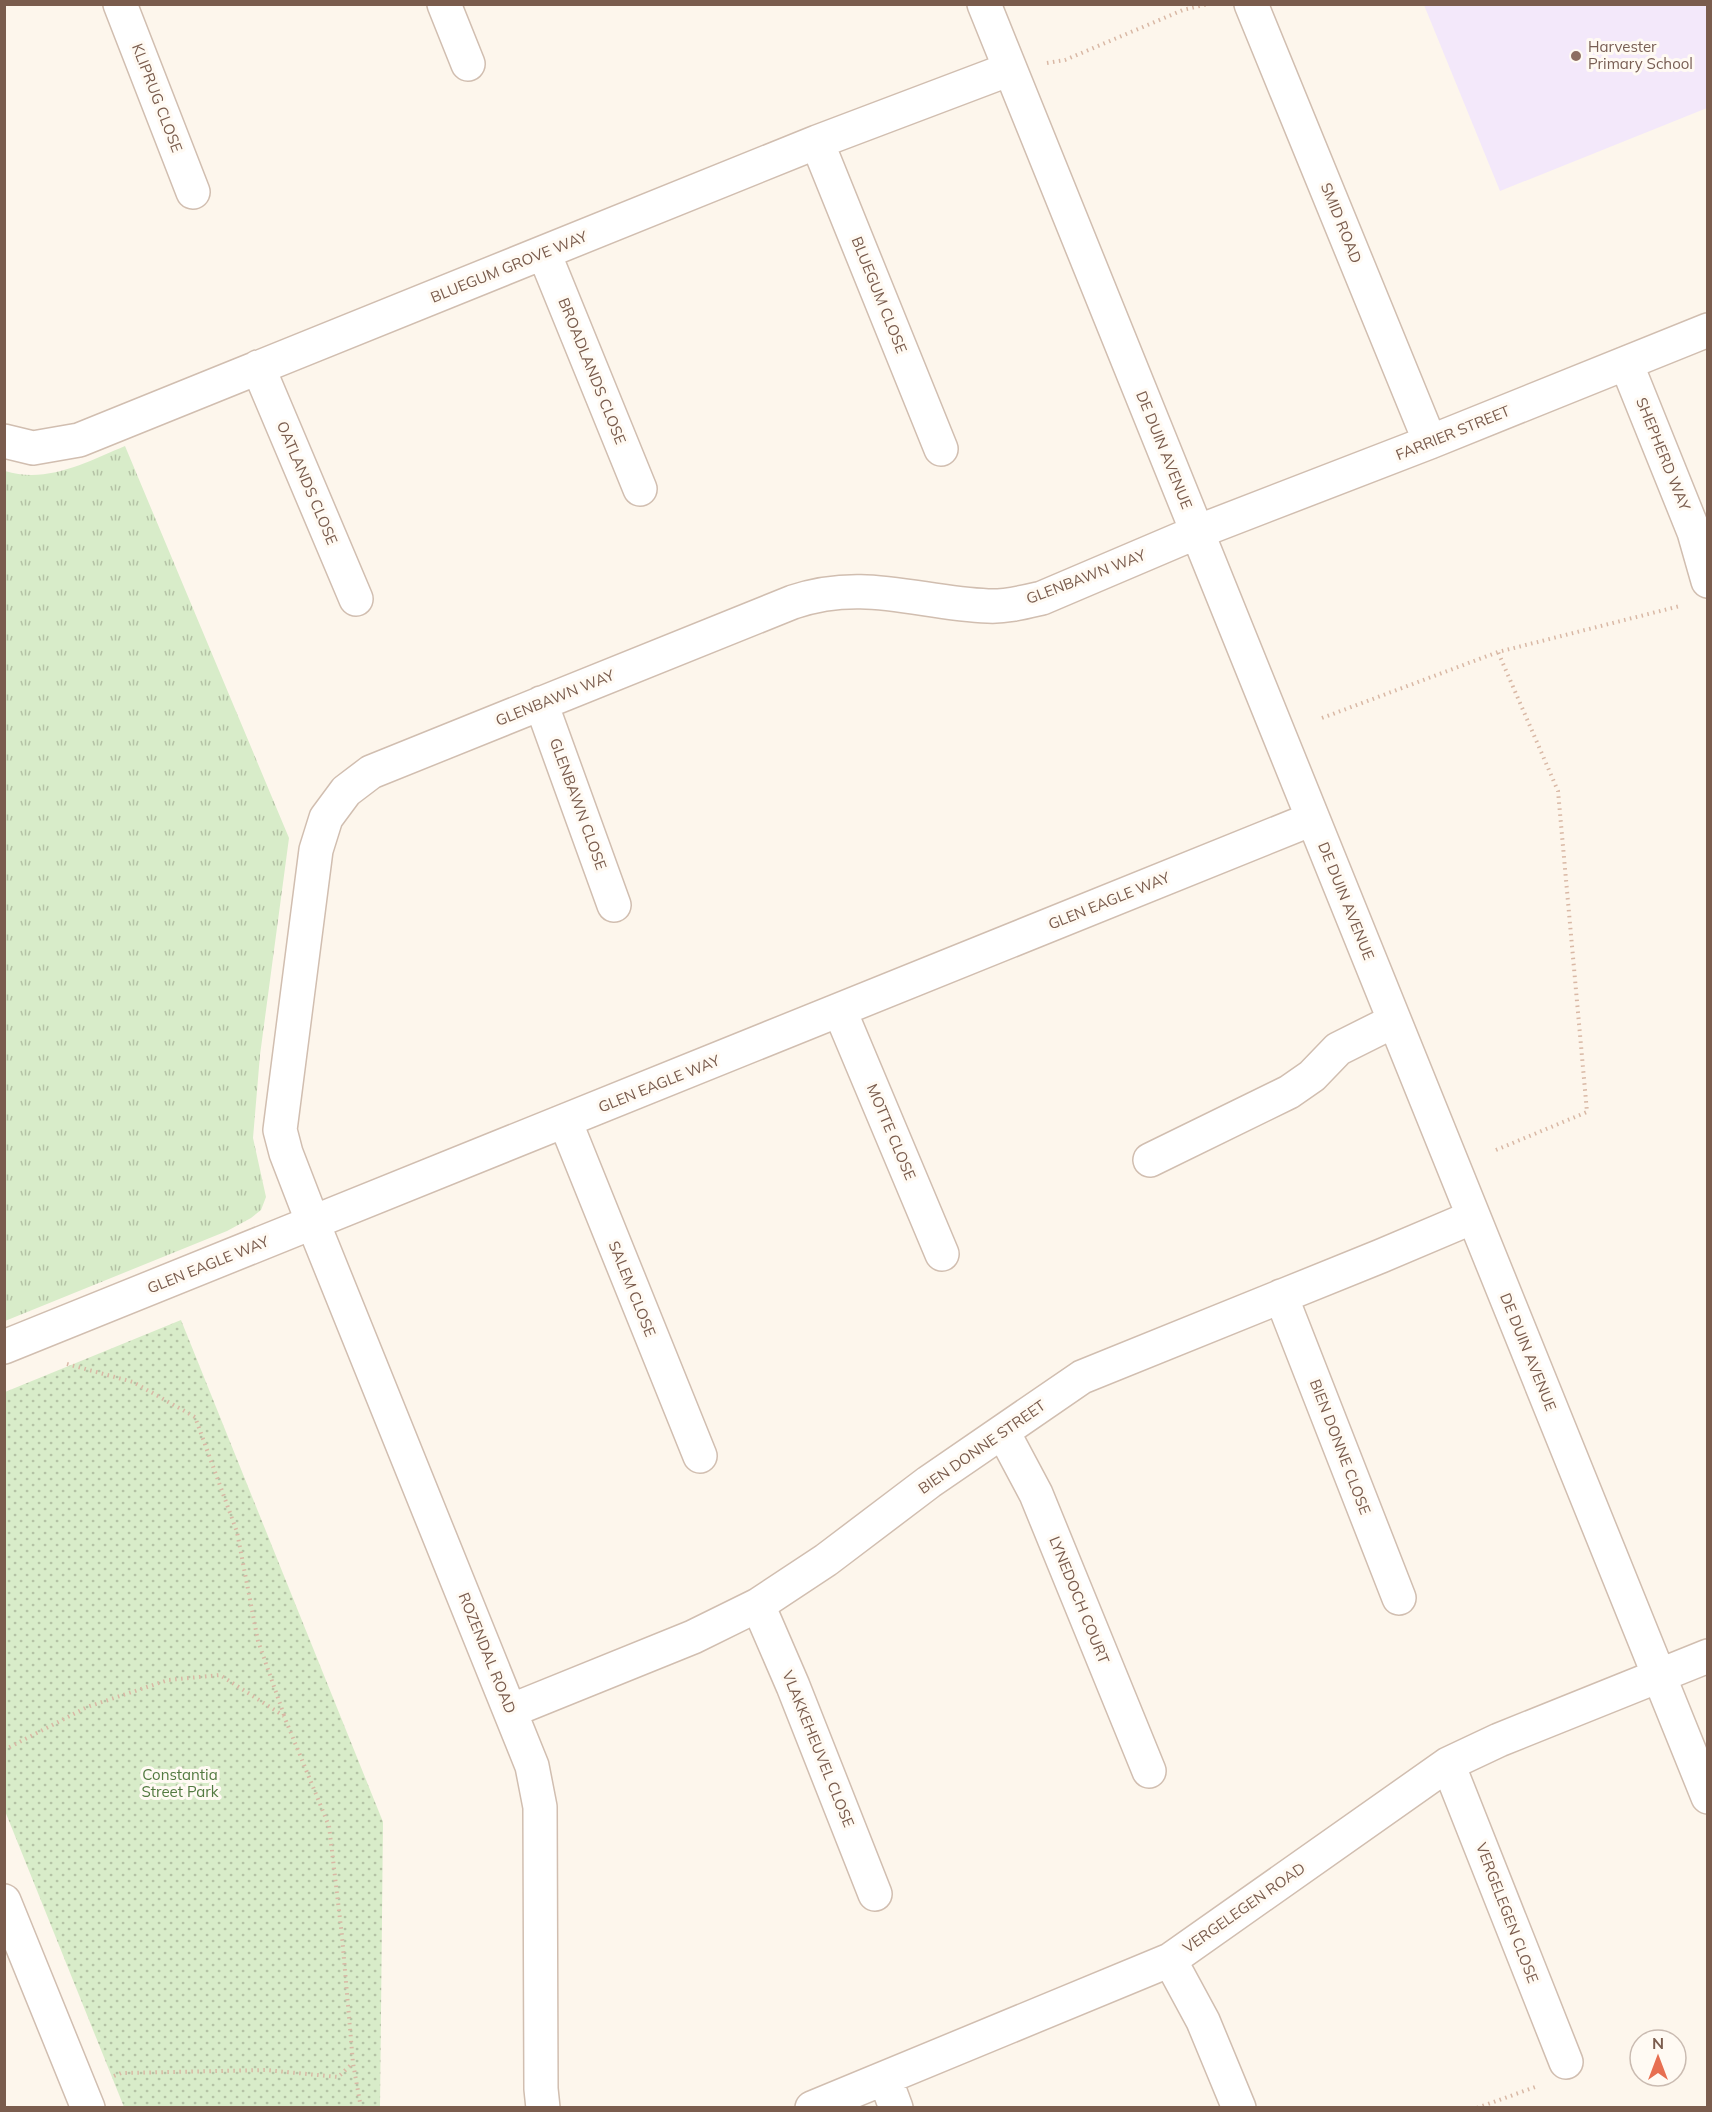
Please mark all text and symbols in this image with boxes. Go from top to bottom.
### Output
place label: Harvester Primary School [1588,37,1693,73]
street label: KLIPRUG CLOSE [128,41,187,155]
marker: Harvester Primary School [1569,49,1583,63]
street label: SMID ROAD [1317,180,1366,266]
street label: BLUEGUM GROVE WAY [428,226,591,307]
street label: BLUEGUM CLOSE [847,234,912,356]
street label: BROADLANDS CLOSE [554,295,631,447]
street label: DE DUIN AVENUE [1132,388,1197,512]
street label: SHEPHERD WAY [1632,395,1695,514]
street label: FARRIER STREET [1393,401,1513,464]
street label: OATLANDS CLOSE [273,418,342,548]
street label: GLENBAWN WAY [1023,545,1149,608]
street label: GLENBAWN WAY [493,665,618,730]
street label: GLENBAWN CLOSE [546,735,611,873]
street label: DE DUIN AVENUE [1314,839,1379,963]
street label: GLEN EAGLE WAY [1045,867,1173,934]
street label: GLEN EAGLE WAY [595,1050,723,1117]
street label: MOTTE CLOSE [863,1081,920,1183]
street label: GLEN EAGLE WAY [144,1231,272,1298]
street label: SALEM CLOSE [605,1238,660,1340]
street label: DE DUIN AVENUE [1496,1290,1561,1414]
street label: BIEN DONNE CLOSE [1306,1376,1375,1517]
street label: BIEN DONNE STREET [914,1395,1049,1498]
street label: LYNEDOCH COURT [1045,1533,1114,1666]
street label: ROZENDAL ROAD [455,1590,520,1716]
street label: VLAKKEHEUVEL CLOSE [778,1668,859,1830]
park label: Constantia Street Park [142,1765,219,1801]
street label: VERGELEGEN CLOSE [1472,1840,1543,1986]
street label: VERGELEGEN ROAD [1179,1858,1309,1957]
north arrow [1628,2028,1688,2088]
text: N [1652,2033,1664,2053]

